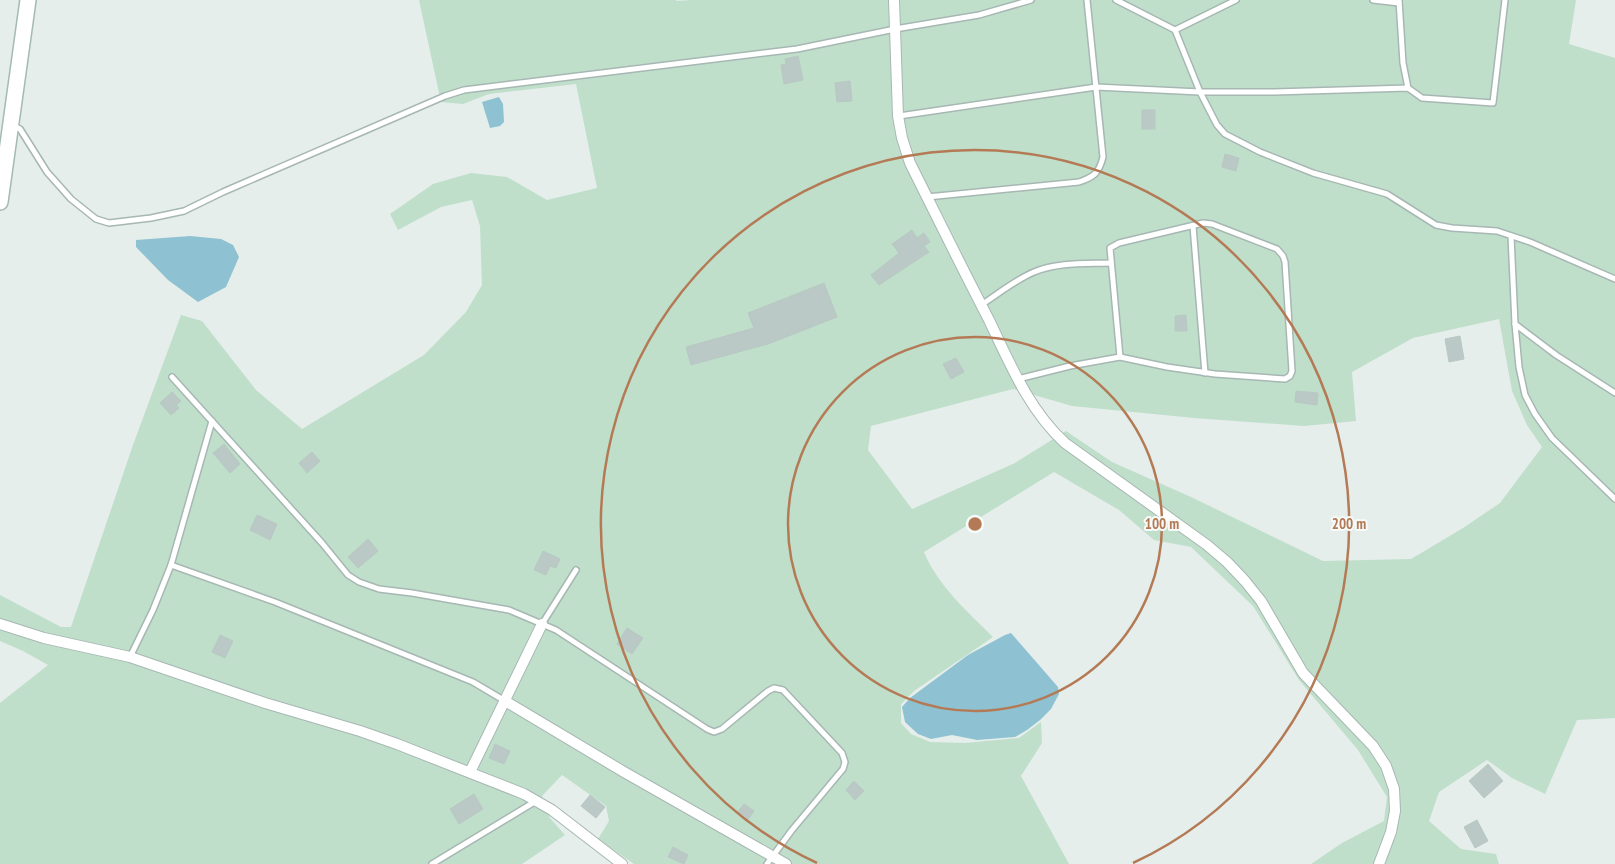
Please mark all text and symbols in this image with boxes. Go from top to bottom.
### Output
text: 100 m [1145,514,1179,533]
text: 200 m [1332,514,1366,533]
centre of rings [966,515,984,533]

